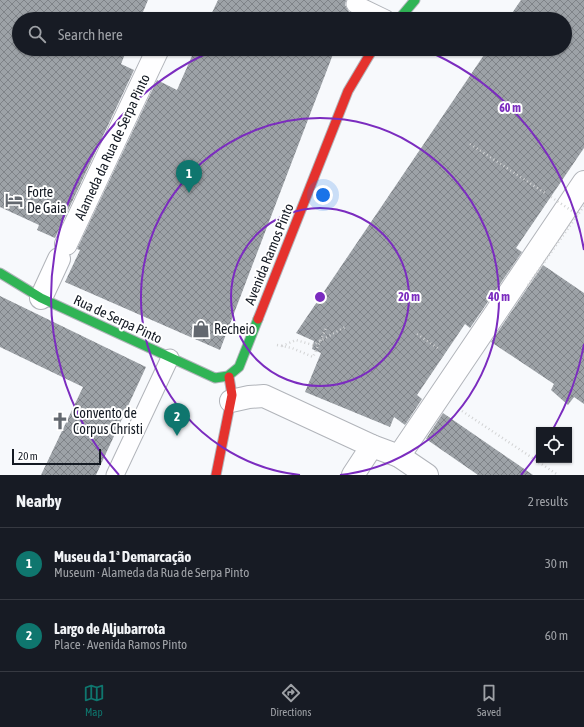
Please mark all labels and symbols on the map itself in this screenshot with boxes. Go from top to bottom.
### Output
street label: Alameda da Rua de Serpa Pinto [71,71,153,223]
text: 60 m [499,101,521,115]
pin: 1 [176,160,202,193]
place label: Forte De Gaia [27,184,67,216]
your location [313,185,333,205]
hotel icon: Forte De Gaia [4,190,24,210]
street label: Avenida Ramos Pinto [241,201,297,307]
centre of rings [313,290,327,304]
text: 20 m [398,290,420,304]
text: 40 m [487,290,510,304]
street label: Rua de Serpa Pinto [71,292,165,346]
shop icon: Recheio [191,319,211,339]
place label: Recheio [214,321,255,337]
pin: 2 [164,403,190,436]
place label: Convento de Corpus Christi [73,405,143,437]
church icon: Convento de Corpus Christi [50,411,70,431]
scale bar [12,447,101,466]

